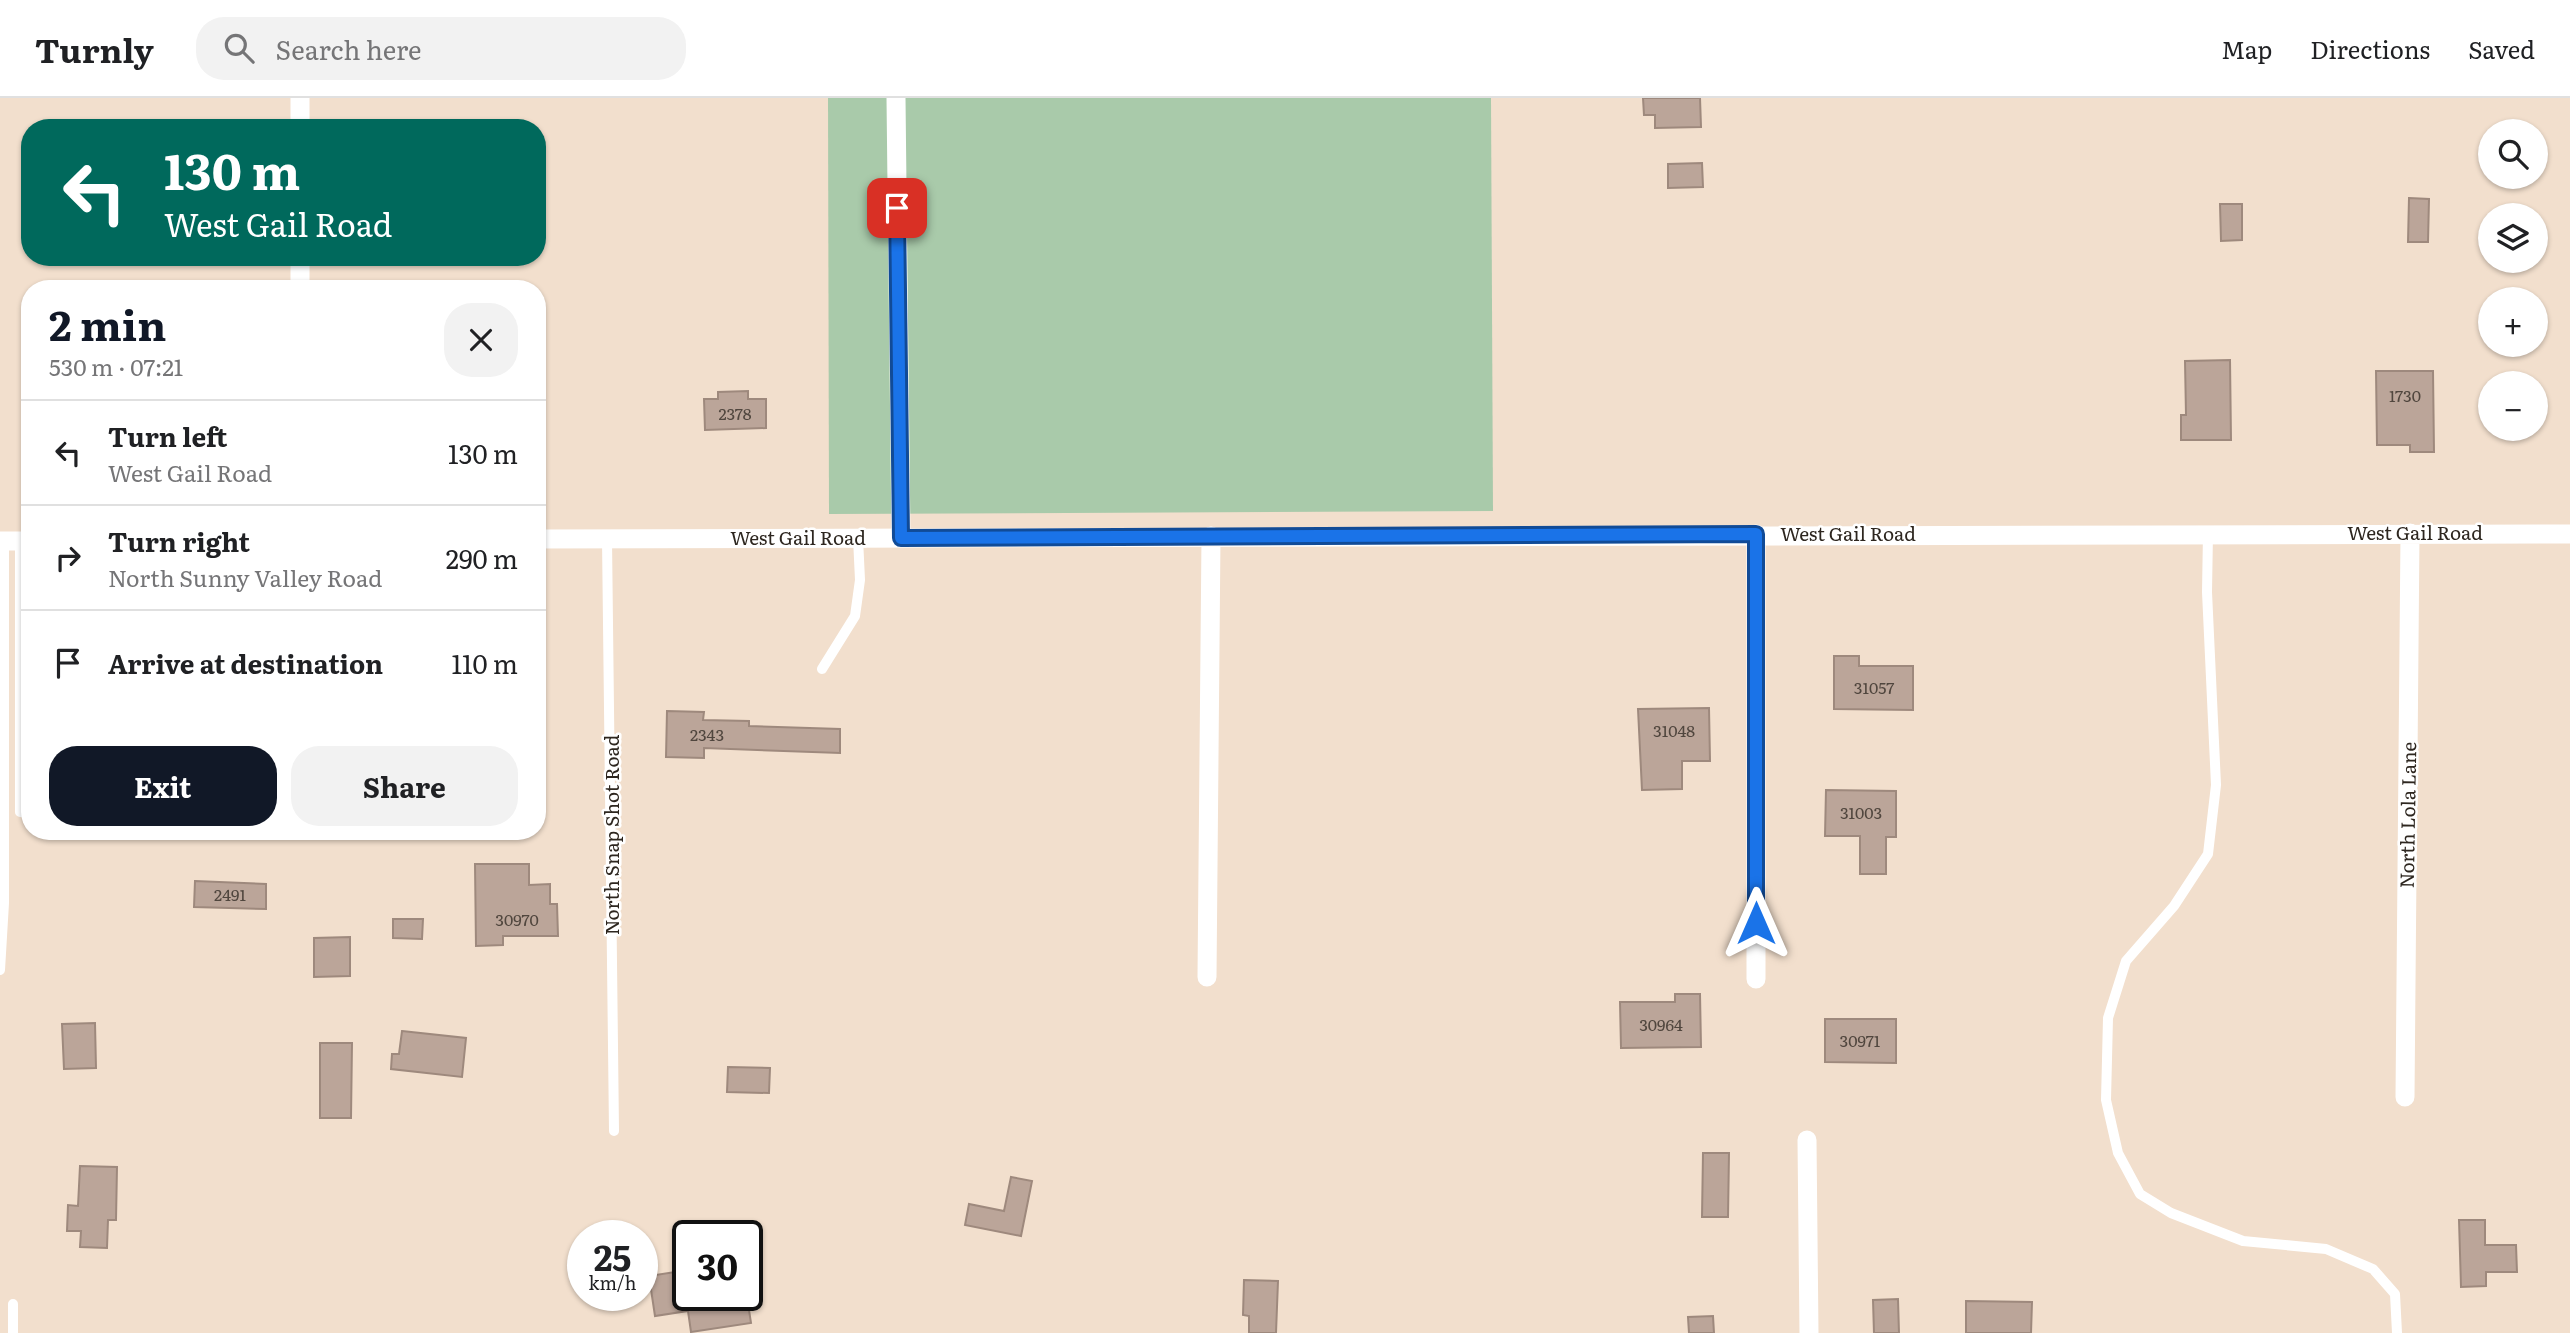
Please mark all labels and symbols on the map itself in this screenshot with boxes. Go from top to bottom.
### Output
pin [867,178,927,238]
house number: 1730 [2389,383,2421,407]
house number: 2378 [718,401,752,425]
street label: West Gail Road [2347,518,2483,546]
street label: West Gail Road [1780,519,1916,547]
street label: West Gail Road [730,523,866,551]
house number: 31057 [1854,675,1894,699]
house number: 31048 [1653,718,1695,742]
house number: 2343 [690,722,724,746]
street label: North Snap Shot Road [597,734,625,935]
street label: North Lola Lane [2392,741,2422,889]
house number: 31003 [1840,800,1882,824]
house number: 2491 [214,882,246,906]
position arrow [1719,886,1793,960]
house number: 30970 [495,907,539,931]
house number: 30964 [1639,1012,1683,1036]
house number: 30971 [1840,1028,1881,1052]
speed limit sign: 30 [672,1220,763,1311]

